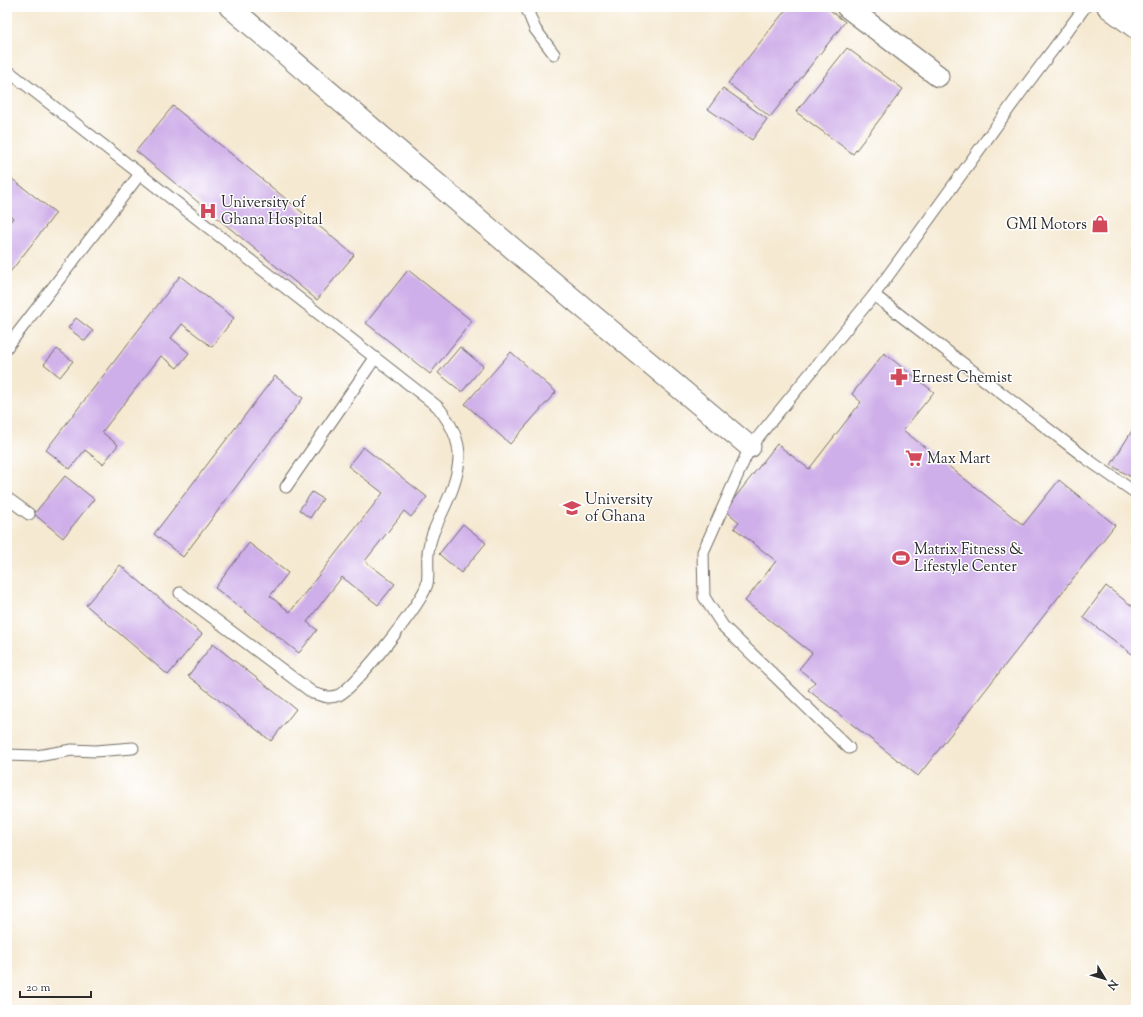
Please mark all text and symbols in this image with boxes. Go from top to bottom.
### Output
place label: University of Ghana Hospital [221,193,323,231]
hospital icon: University of Ghana Hospital [198,201,218,221]
shop icon: GMI Motors [1090,214,1110,234]
place label: GMI Motors [1006,215,1087,236]
pharmacy icon: Ernest Chemist [889,367,909,387]
place label: Ernest Chemist [912,368,1012,389]
supermarket icon: Max Mart [904,448,924,468]
place label: Max Mart [927,449,990,470]
place label: University of Ghana [585,490,654,528]
school or university icon: University of Ghana [562,498,582,518]
place label: Matrix Fitness & Lifestyle Center [914,540,1024,578]
sports icon: Matrix Fitness & Lifestyle Center [891,548,911,568]
north arrow [1085,959,1125,999]
scale bar [20,973,91,999]
text: N [1103,975,1122,993]
text: 20 m [26,979,51,997]

